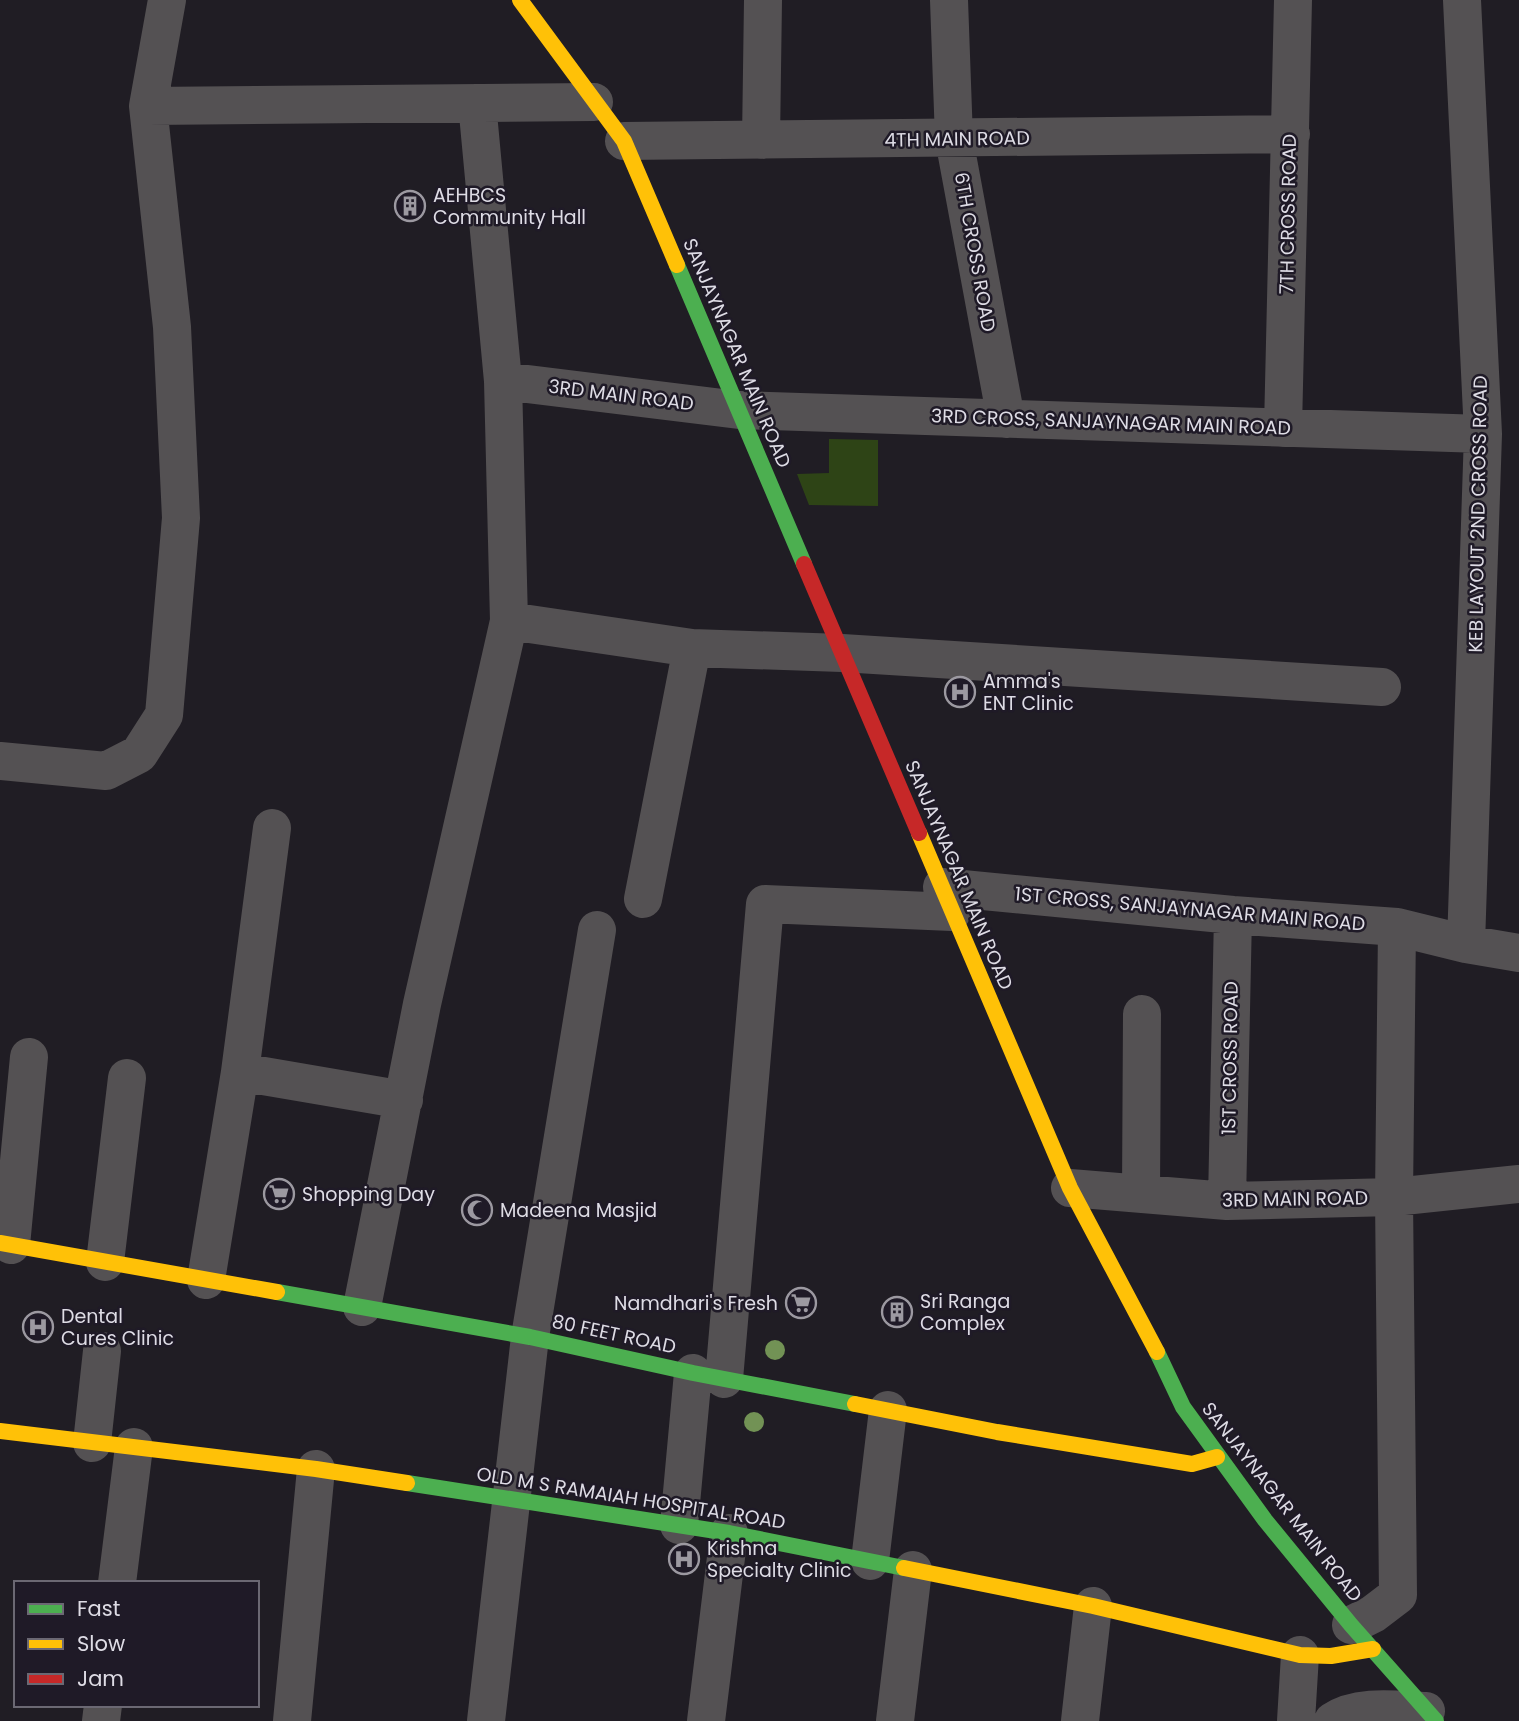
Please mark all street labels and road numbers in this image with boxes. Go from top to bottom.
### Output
street label: 4TH MAIN ROAD [884,124,1030,154]
street label: 7TH CROSS ROAD [1273,134,1303,294]
street label: 6TH CROSS ROAD [948,170,1002,334]
street label: SANJAYNAGAR MAIN ROAD [676,234,798,472]
street label: 3RD MAIN ROAD [547,373,695,417]
street label: KEB LAYOUT 2ND CROSS ROAD [1462,375,1494,653]
street label: 3RD CROSS, SANJAYNAGAR MAIN ROAD [931,402,1291,442]
street label: SANJAYNAGAR MAIN ROAD [898,756,1020,994]
street label: 1ST CROSS, SANJAYNAGAR MAIN ROAD [1014,880,1366,938]
street label: 1ST CROSS ROAD [1215,981,1245,1135]
street label: 3RD MAIN ROAD [1222,1184,1368,1214]
street label: 80 FEET ROAD [549,1308,679,1360]
street label: SANJAYNAGAR MAIN ROAD [1195,1396,1369,1608]
street label: OLD M S RAMAIAH HOSPITAL ROAD [475,1460,787,1536]

